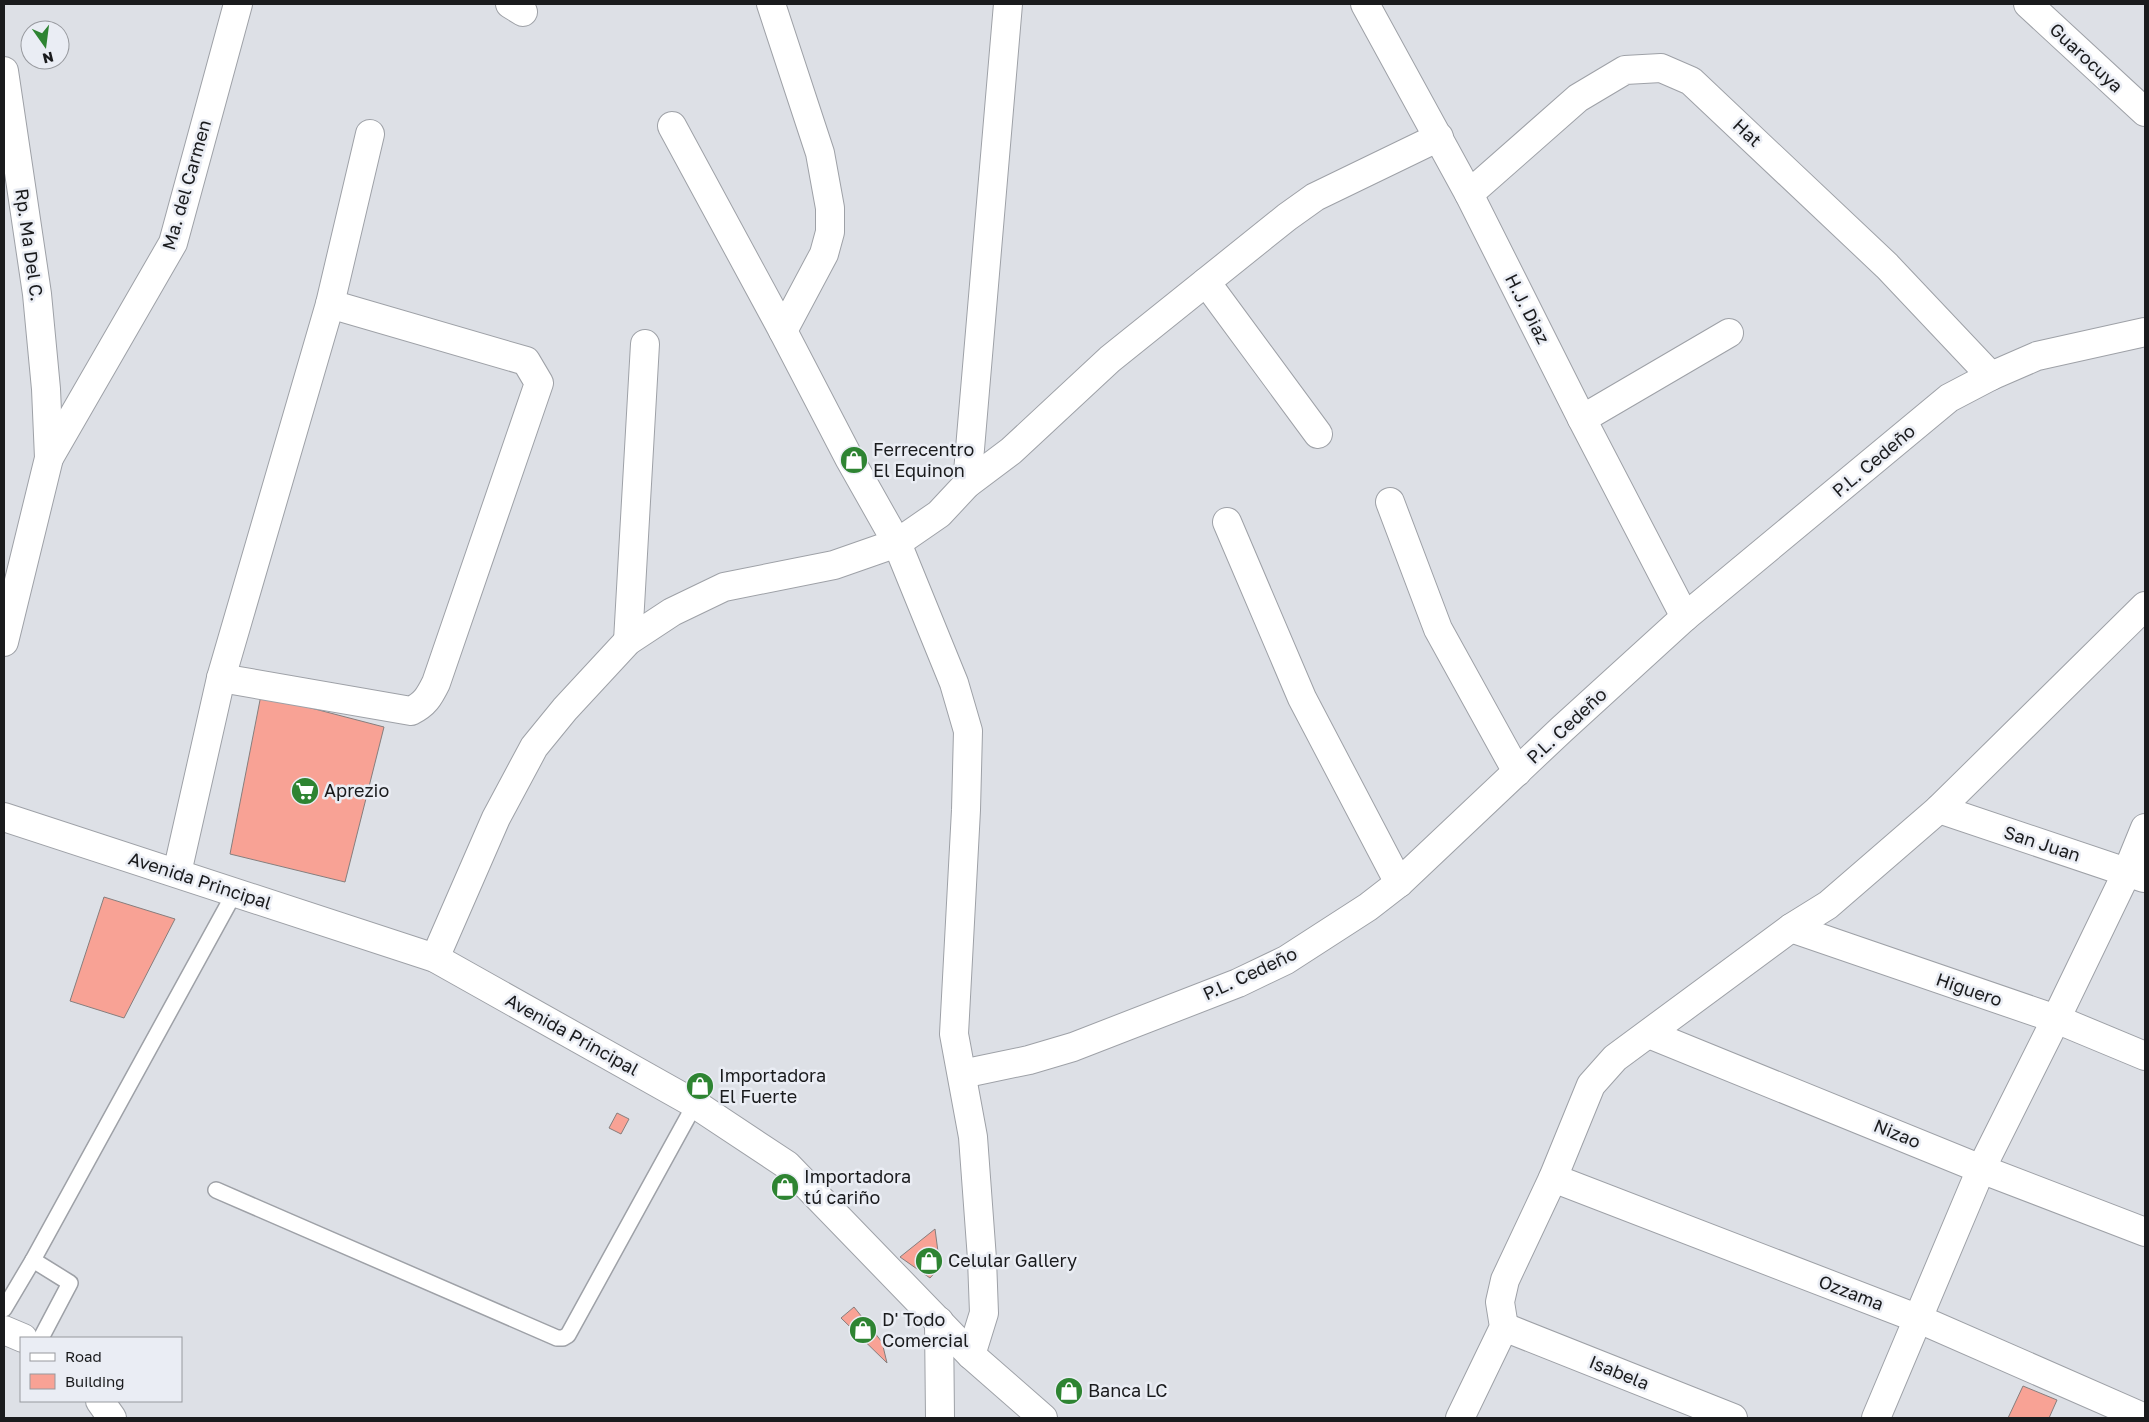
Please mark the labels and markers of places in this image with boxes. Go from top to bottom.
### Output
place label: Ferrecentro El Equinon [873,438,974,481]
shop icon: Ferrecentro El Equinon [839,445,869,475]
supermarket icon: Aprezio [290,776,320,806]
place label: Aprezio [324,779,389,801]
place label: Importadora El Fuerte [719,1064,826,1107]
shop icon: Importadora El Fuerte [685,1071,715,1101]
place label: Importadora tú cariño [804,1165,911,1208]
shop icon: Importadora tú cariño [770,1172,800,1202]
shop icon: Celular Gallery [914,1246,944,1276]
place label: Celular Gallery [948,1249,1077,1271]
place label: D' Todo Comercial [882,1308,969,1351]
shop icon: D' Todo Comercial [848,1315,878,1345]
shop icon: Banca LC [1054,1376,1084,1406]
place label: Banca LC [1088,1379,1168,1401]

